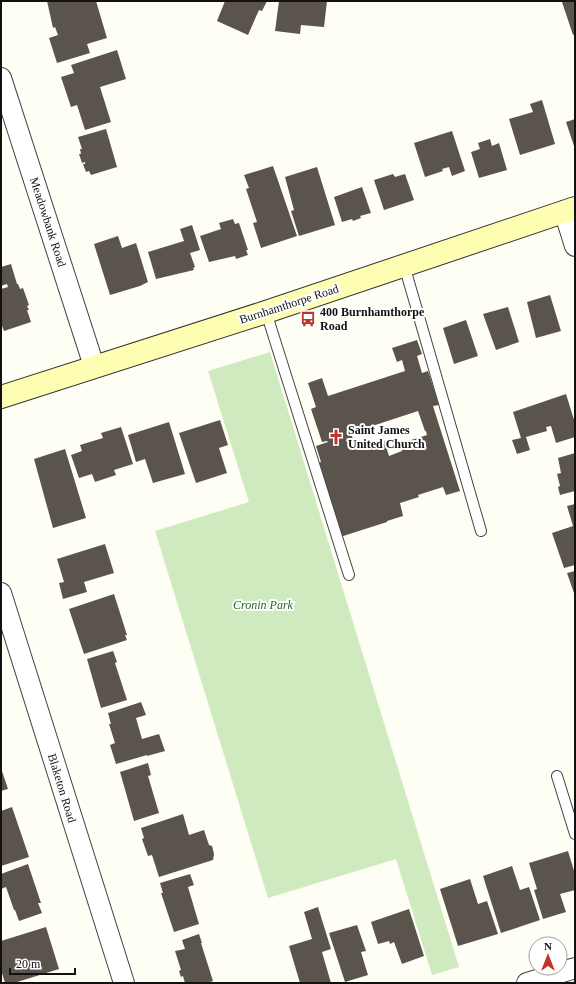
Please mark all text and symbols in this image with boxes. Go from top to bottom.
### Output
street label: Meadowbank Road [27,175,69,269]
street label: Burnhamthorpe Road [238,281,340,327]
place label: 400 Burnhamthorpe Road [320,305,425,333]
bus stop icon: 400 Burnhamthorpe Road [299,310,317,328]
place label: Saint James United Church [348,423,425,451]
church icon: Saint James United Church [327,428,345,446]
park label: Cronin Park [233,598,294,612]
street label: Blaketon Road [45,752,79,824]
north arrow [528,936,568,976]
text: N [544,940,552,952]
scale bar [10,950,75,976]
text: 20 m [16,957,41,971]

